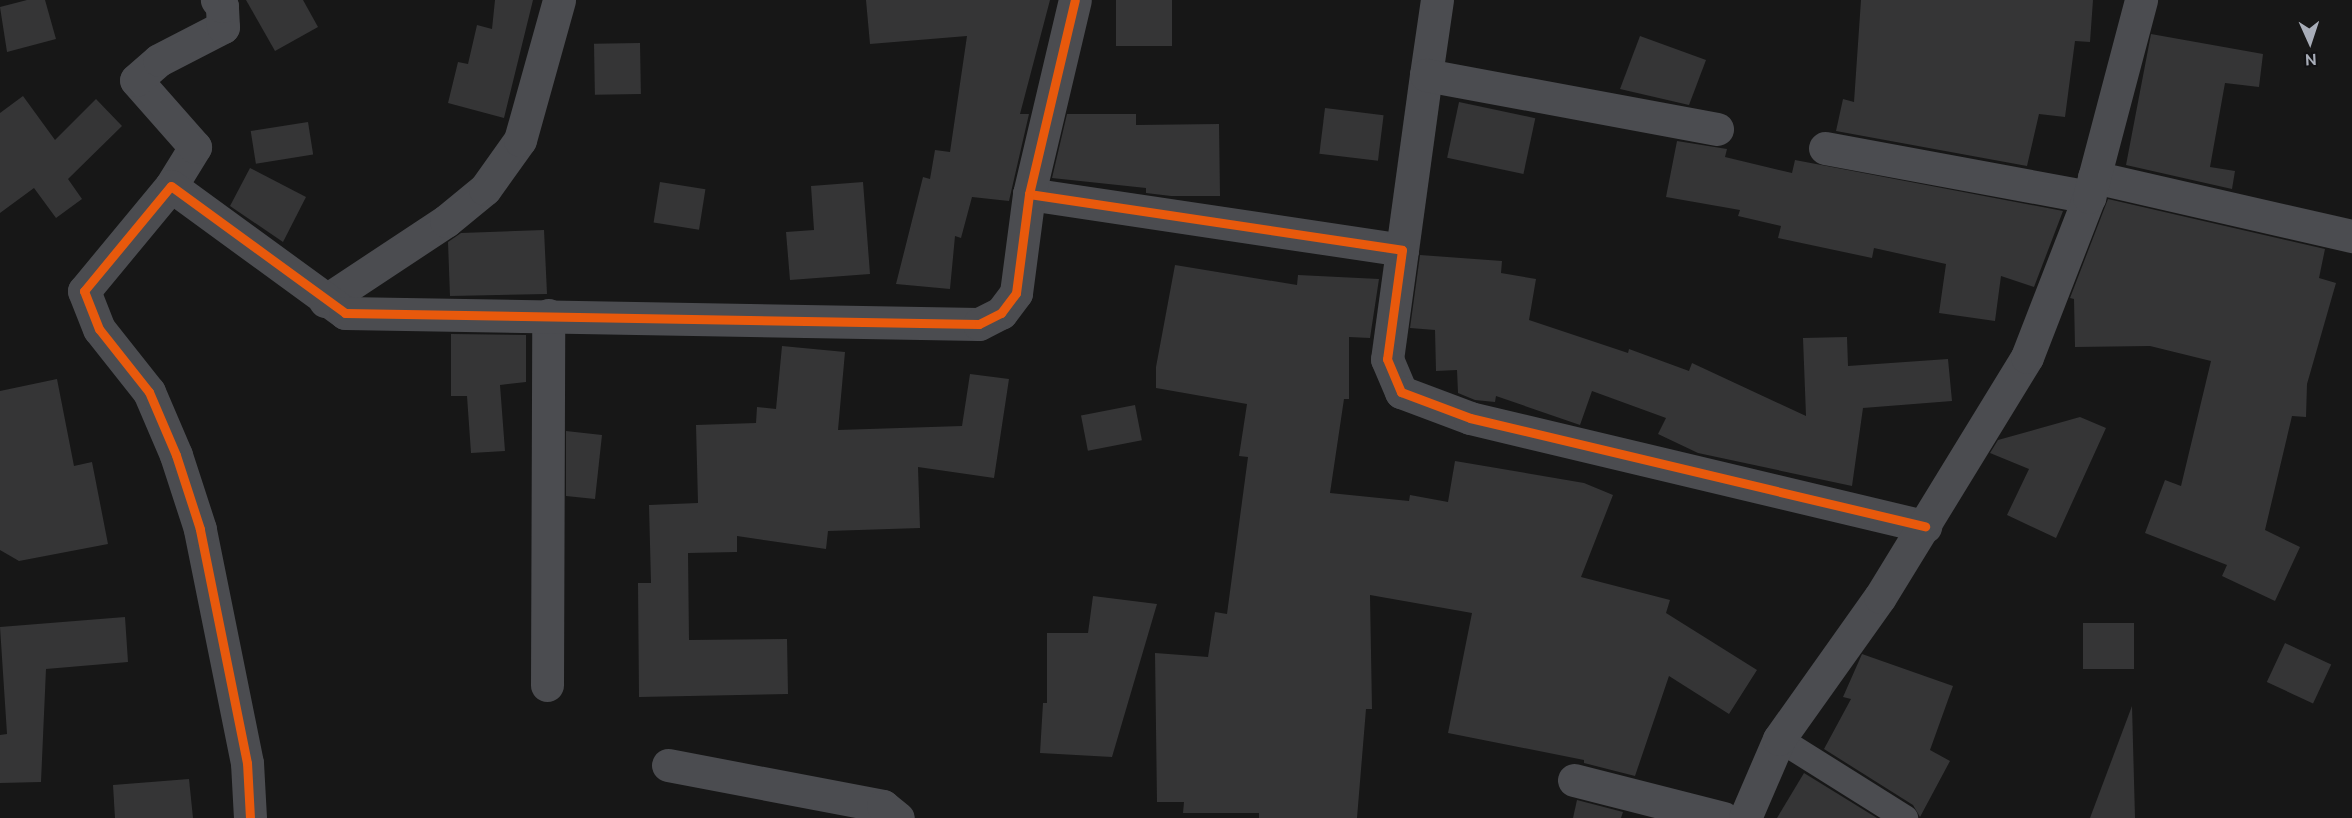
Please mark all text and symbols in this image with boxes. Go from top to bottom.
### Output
north arrow [2280,12,2340,72]
text: N [2305,51,2317,69]

